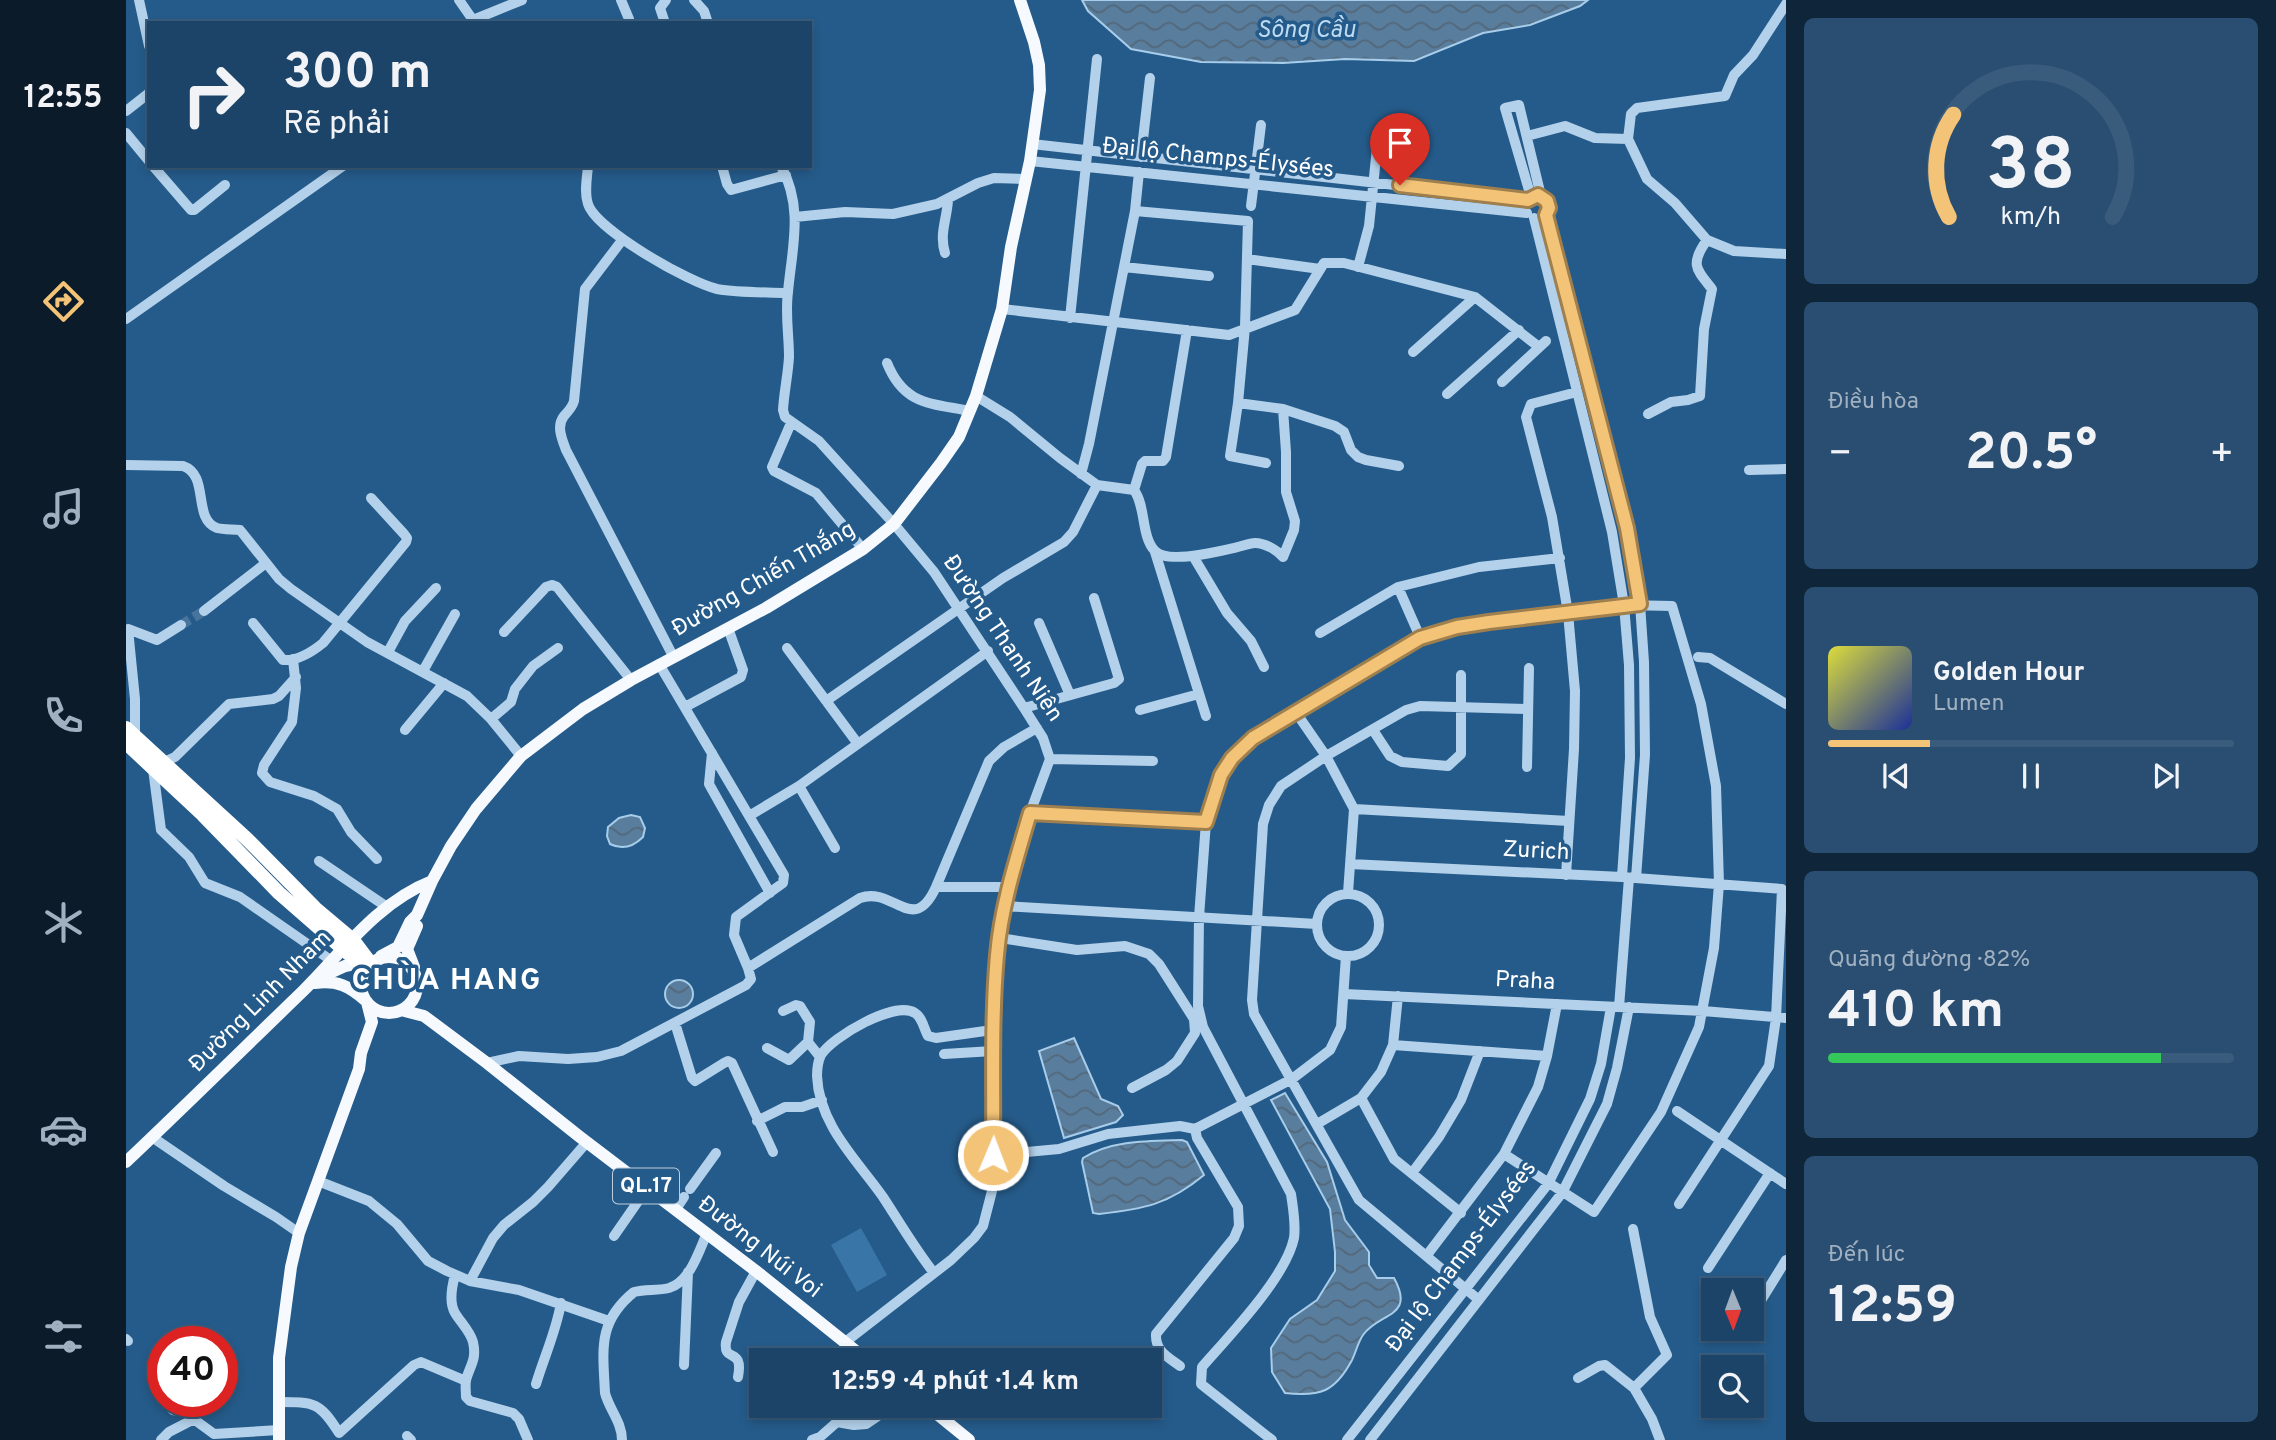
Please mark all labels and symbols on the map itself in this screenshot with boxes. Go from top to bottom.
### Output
water label: Sông Cầu [1257,15,1356,46]
pin [1370,113,1430,185]
street label: Đại lộ Champs-Élysées [1101,131,1335,186]
street label: Đường Chiến Thắng [666,514,861,644]
street label: Đường Thanh Niên [935,550,1069,728]
street label: Zurich [1502,836,1570,868]
street label: Đường Linh Nham [184,925,338,1079]
district label: CHÙA HANG [351,960,543,1000]
street label: Praha [1494,966,1556,998]
position arrow [956,1118,1030,1192]
street label: Đại lộ Champs-Élysées [1380,1155,1544,1359]
road number: QL.17 [613,1168,679,1204]
street label: Đường Núi Voi [691,1191,827,1305]
north arrow [1701,1278,1764,1340]
speed limit sign: 40 [147,1326,238,1417]

